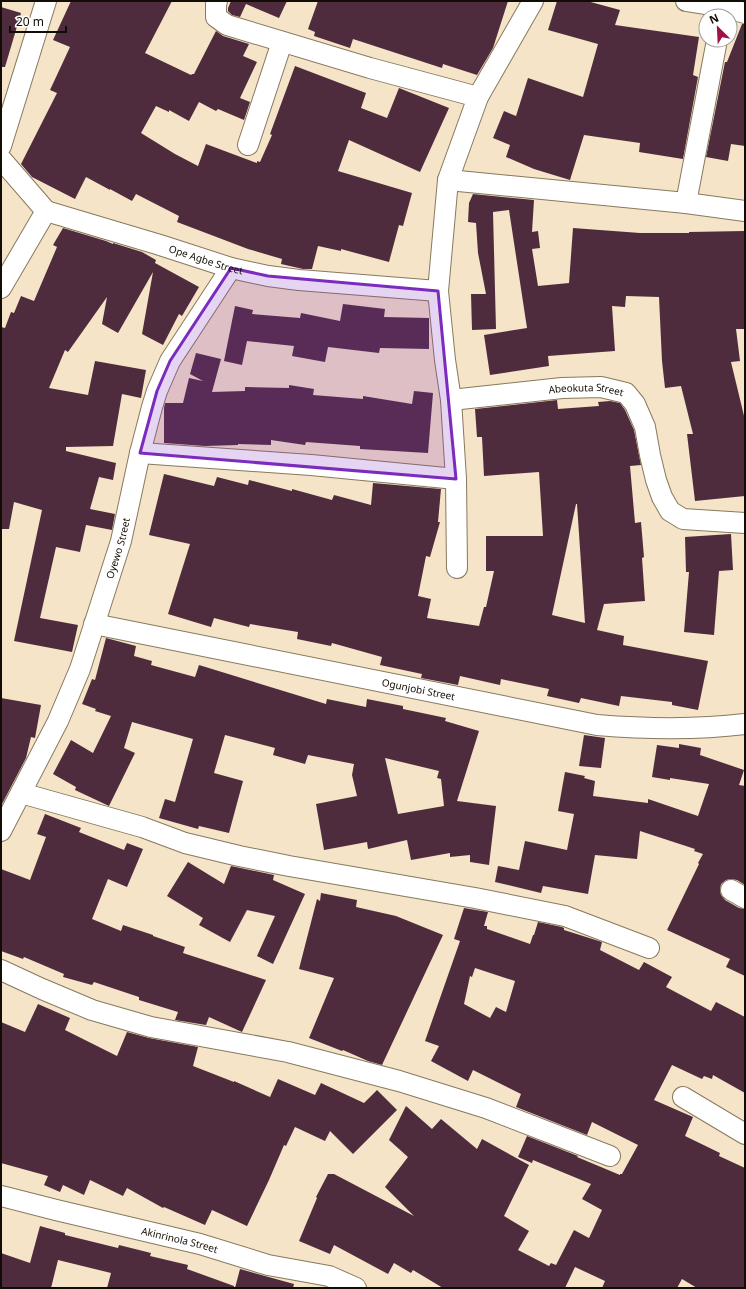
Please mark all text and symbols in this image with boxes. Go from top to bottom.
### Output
scale bar [10,8,66,34]
north arrow [698,8,738,48]
text: N [707,10,721,27]
text: 20 m [16,13,44,30]
street label: Ope Agbe Street [167,241,245,278]
street label: Abeokuta Street [548,380,625,399]
street label: Oyewo Street [102,516,133,580]
street label: Ogunjobi Street [381,675,457,703]
street label: Akinrinola Street [140,1223,220,1256]

